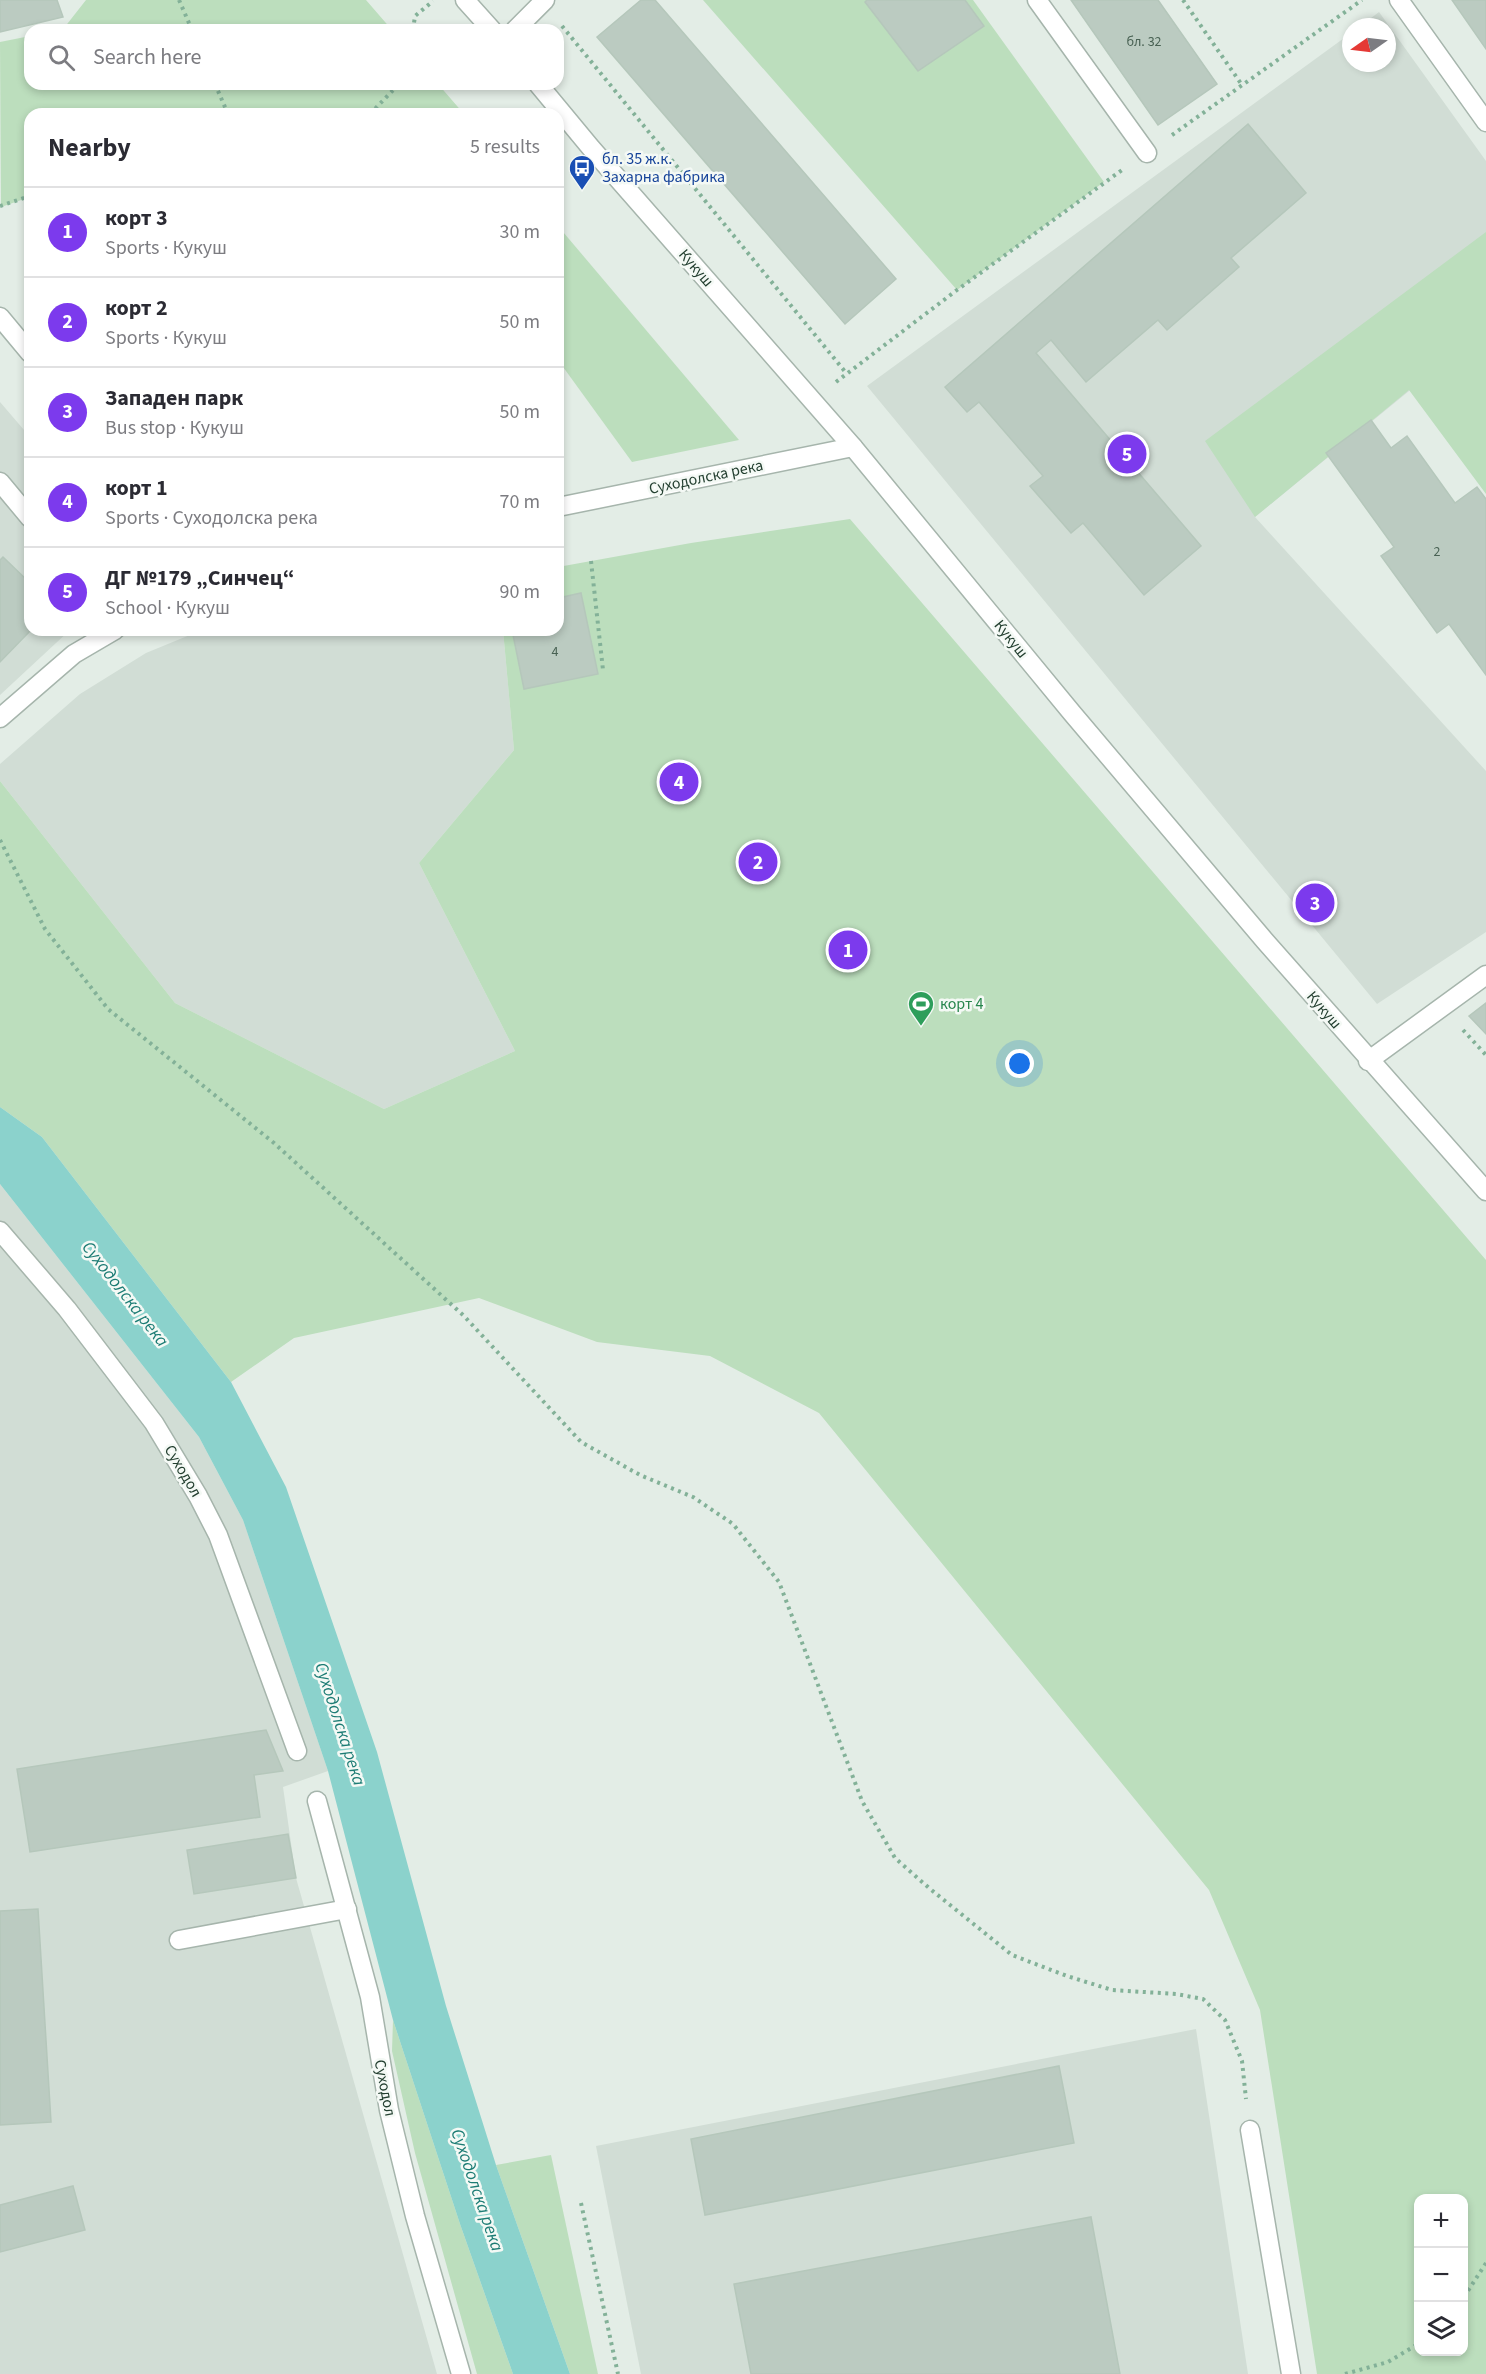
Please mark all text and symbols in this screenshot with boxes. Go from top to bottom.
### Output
north arrow [1342,18,1396,72]
search box [24,24,564,90]
house number: бл. 32 [1126,32,1162,52]
icon: search [45,41,78,74]
text: Search here [93,41,201,73]
text: Nearby [48,129,131,166]
text: 5 results [470,133,540,161]
place label: бл. 35 ж.к. Захарна фабрика [602,148,725,188]
bus stop icon: бл. 35 ж.к. Захарна фабрика [567,153,597,191]
text: корт 3 [105,202,168,234]
text: 1 [62,218,73,246]
text: 30 m [500,218,540,246]
text: Sports · Кукуш [105,234,227,262]
street label: Кукуш [673,244,719,292]
text: корт 2 [105,292,168,324]
text: 2 [62,308,73,336]
text: 50 m [500,308,540,336]
text: Sports · Кукуш [105,324,227,352]
text: Западен парк [105,382,243,414]
text: 3 [62,398,73,426]
text: 50 m [500,398,540,426]
text: Bus stop · Кукуш [105,414,244,442]
pin: 5 [1108,432,1146,476]
street label: Суходолска река [647,454,765,500]
text: корт 1 [105,472,168,504]
text: 4 [62,488,73,516]
text: 70 m [500,488,540,516]
text: Sports · Суходолска река [105,504,318,532]
house number: 2 [1434,542,1441,562]
text: ДГ №179 „Синчец“ [105,562,295,594]
text: 5 [62,578,73,606]
text: 90 m [500,578,540,606]
text: School · Кукуш [105,594,230,622]
street label: Кукуш [989,615,1033,663]
house number: 4 [552,642,559,662]
pin: 4 [660,760,698,804]
pin: 2 [738,840,777,884]
pin: 3 [1296,880,1334,926]
pin: 1 [828,928,868,972]
street label: Кукуш [1301,986,1347,1034]
sports icon: корт 4 [906,989,936,1027]
place label: корт 4 [940,993,983,1015]
your location [1005,1049,1034,1078]
water label: Суходолска река [76,1236,174,1352]
street label: Суходол [159,1441,207,1501]
water label: Суходолска река [308,1659,372,1789]
street label: Суходол [369,2058,401,2118]
water label: Суходолска река [444,2125,510,2255]
map controls [1414,2194,1468,2356]
button: + [1414,2194,1468,2248]
button: − [1414,2248,1468,2302]
button: layers [1414,2302,1468,2356]

